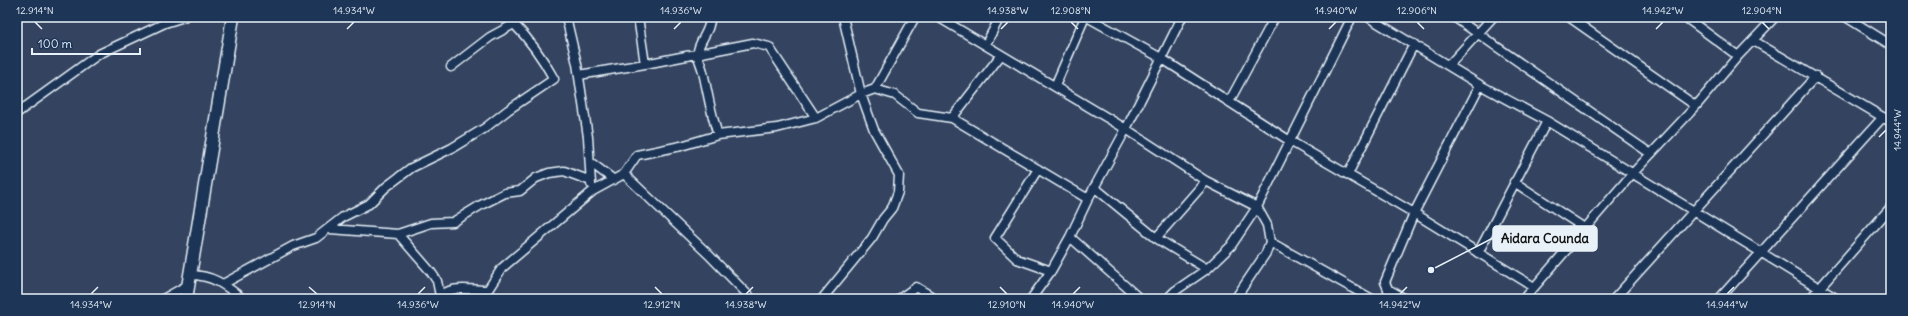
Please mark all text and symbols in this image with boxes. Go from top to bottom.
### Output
text: 12.914°N [16,4,54,17]
text: 14.934°W [333,4,375,17]
text: 14.936°W [660,4,702,17]
text: 14.938°W [987,4,1029,17]
text: 12.908°N [1051,4,1091,17]
text: 14.940°W [1315,4,1357,17]
text: 12.906°N [1397,4,1437,17]
text: 14.942°W [1642,4,1684,17]
text: 12.904°N [1742,4,1782,17]
scale bar [32,30,140,56]
text: 100 m [38,36,72,51]
text: 14.944°W [1891,109,1904,151]
callout: Aidara Counda [1493,226,1597,251]
text: Aidara Counda [1501,230,1590,247]
text: 14.934°W [70,298,112,311]
text: 12.914°N [298,298,336,311]
text: 14.936°W [397,298,439,311]
text: 12.912°N [644,298,680,311]
text: 14.938°W [725,298,767,311]
text: 12.910°N [988,298,1026,311]
text: 14.940°W [1052,298,1094,311]
text: 14.942°W [1379,298,1421,311]
text: 14.944°W [1706,298,1748,311]

